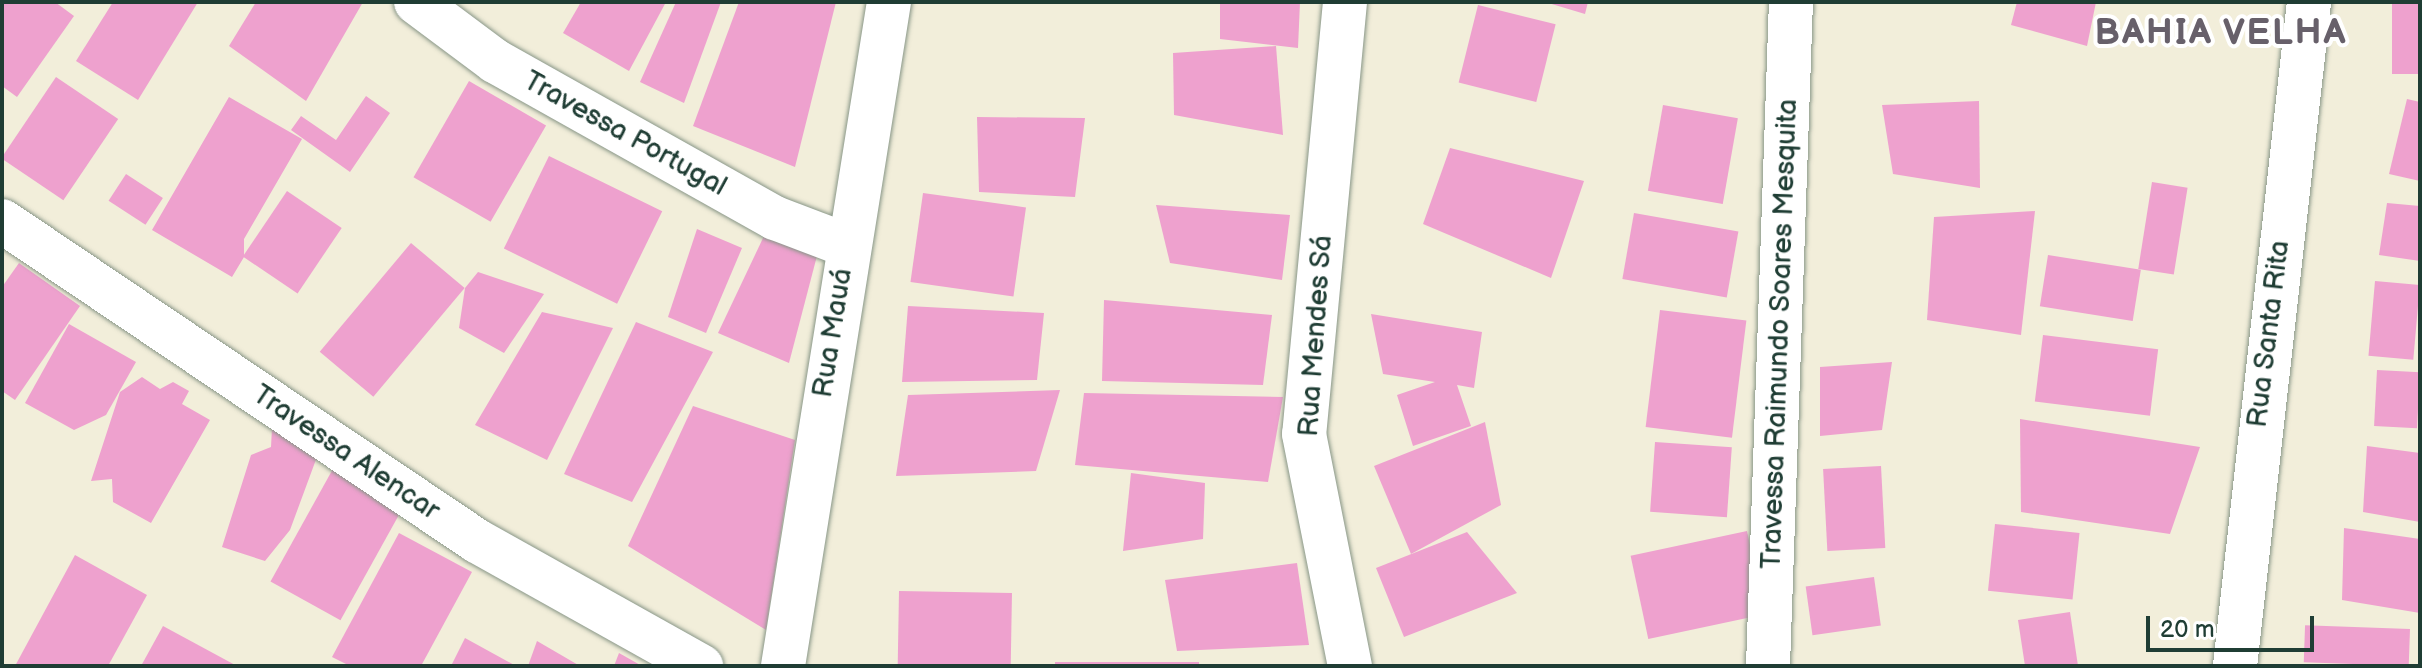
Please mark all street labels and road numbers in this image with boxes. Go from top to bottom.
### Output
street label: Travessa Portugal [518,64,732,204]
street label: Travessa Raimundo Soares Mesquita [1755,98,1805,570]
street label: Rua Mendes Sá [1292,234,1340,438]
street label: Rua Santa Rita [2241,238,2297,430]
street label: Rua Mauá [806,266,860,400]
street label: Travessa Alencar [246,378,446,528]

